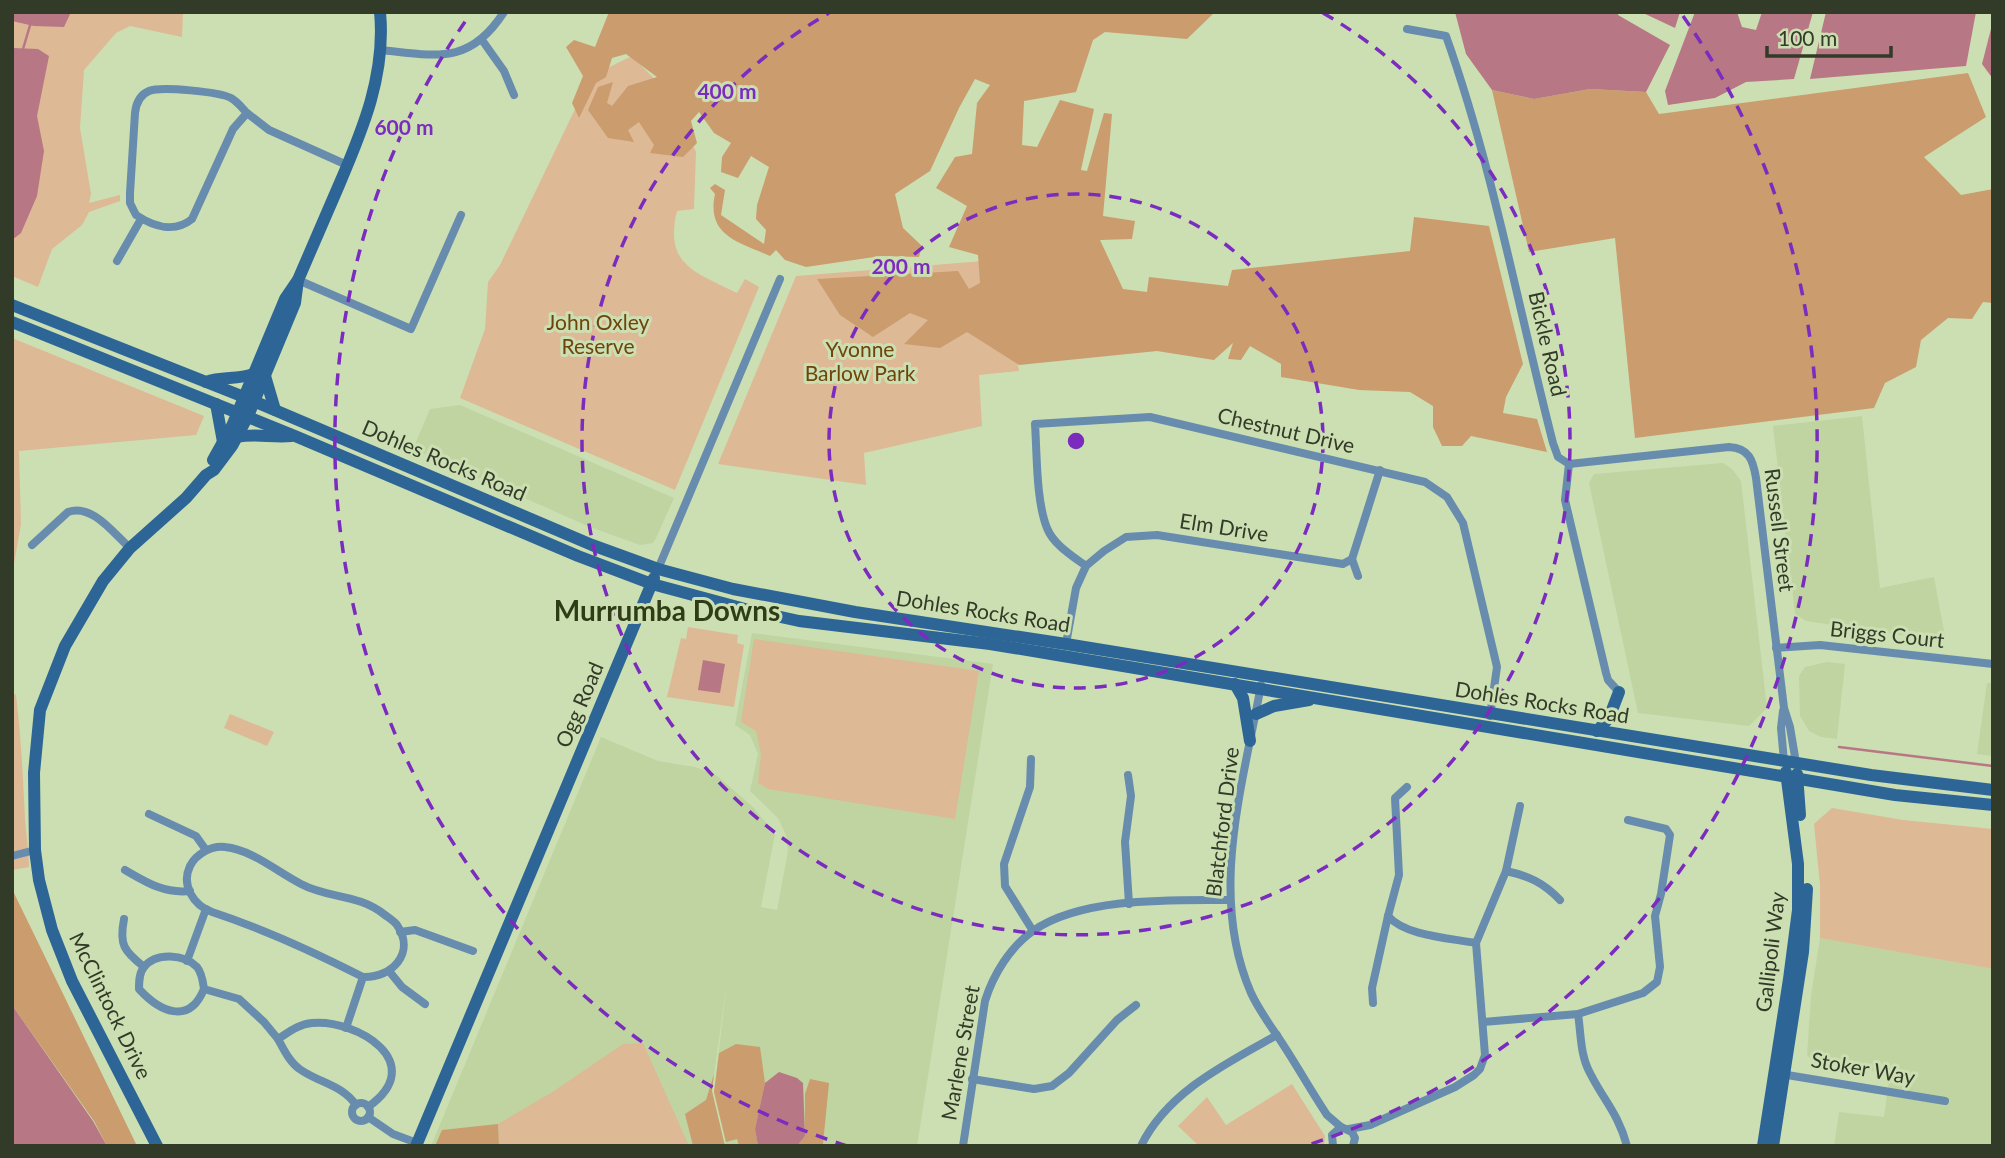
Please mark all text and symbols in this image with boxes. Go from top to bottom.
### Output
scale bar [1767,14,1891,58]
text: 100 m [1778,25,1837,50]
text: 400 m [697,78,757,103]
text: 600 m [374,114,434,139]
text: 200 m [871,253,931,278]
street label: Bickle Road [1524,289,1573,399]
park label: John Oxley Reserve [547,309,650,358]
park label: Yvonne Barlow Park [805,336,916,385]
street label: Chestnut Drive [1215,402,1357,457]
street label: Dohles Rocks Road [359,414,531,506]
centre of rings [1064,429,1088,453]
street label: Russell Street [1761,467,1801,593]
street label: Elm Drive [1178,507,1270,546]
street label: Dohles Rocks Road [894,584,1072,637]
district label: Murrumba Downs [554,593,780,627]
street label: Briggs Court [1829,615,1946,652]
street label: Ogg Road [549,658,608,751]
street label: Dohles Rocks Road [1453,675,1631,728]
street label: Blatchford Drive [1200,745,1243,898]
street label: Gallipoli Way [1750,890,1789,1013]
street label: McClintock Drive [65,928,158,1083]
street label: Marlene Street [935,983,984,1122]
street label: Stoker Way [1809,1046,1917,1089]

